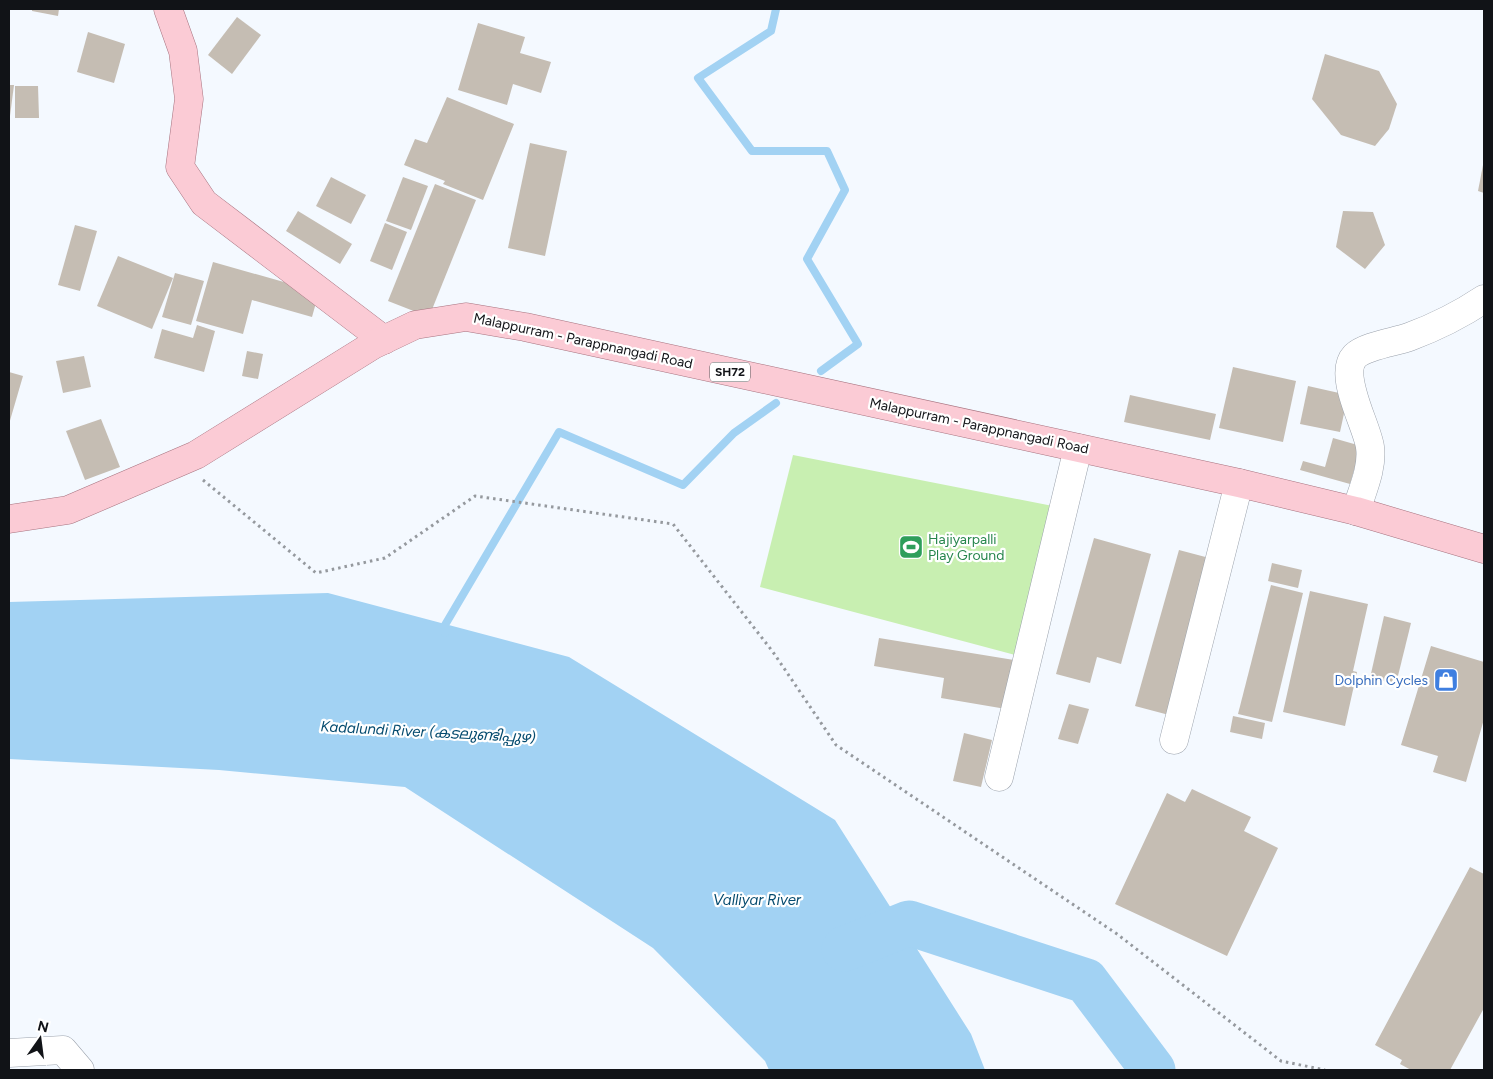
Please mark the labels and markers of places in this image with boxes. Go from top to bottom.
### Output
place label: Hajiyarpalli Play Ground [928,531,1004,564]
sports icon: Hajiyarpalli Play Ground [898,534,924,560]
shop icon: Dolphin Cycles [1433,667,1459,693]
place label: Dolphin Cycles [1334,672,1428,689]

